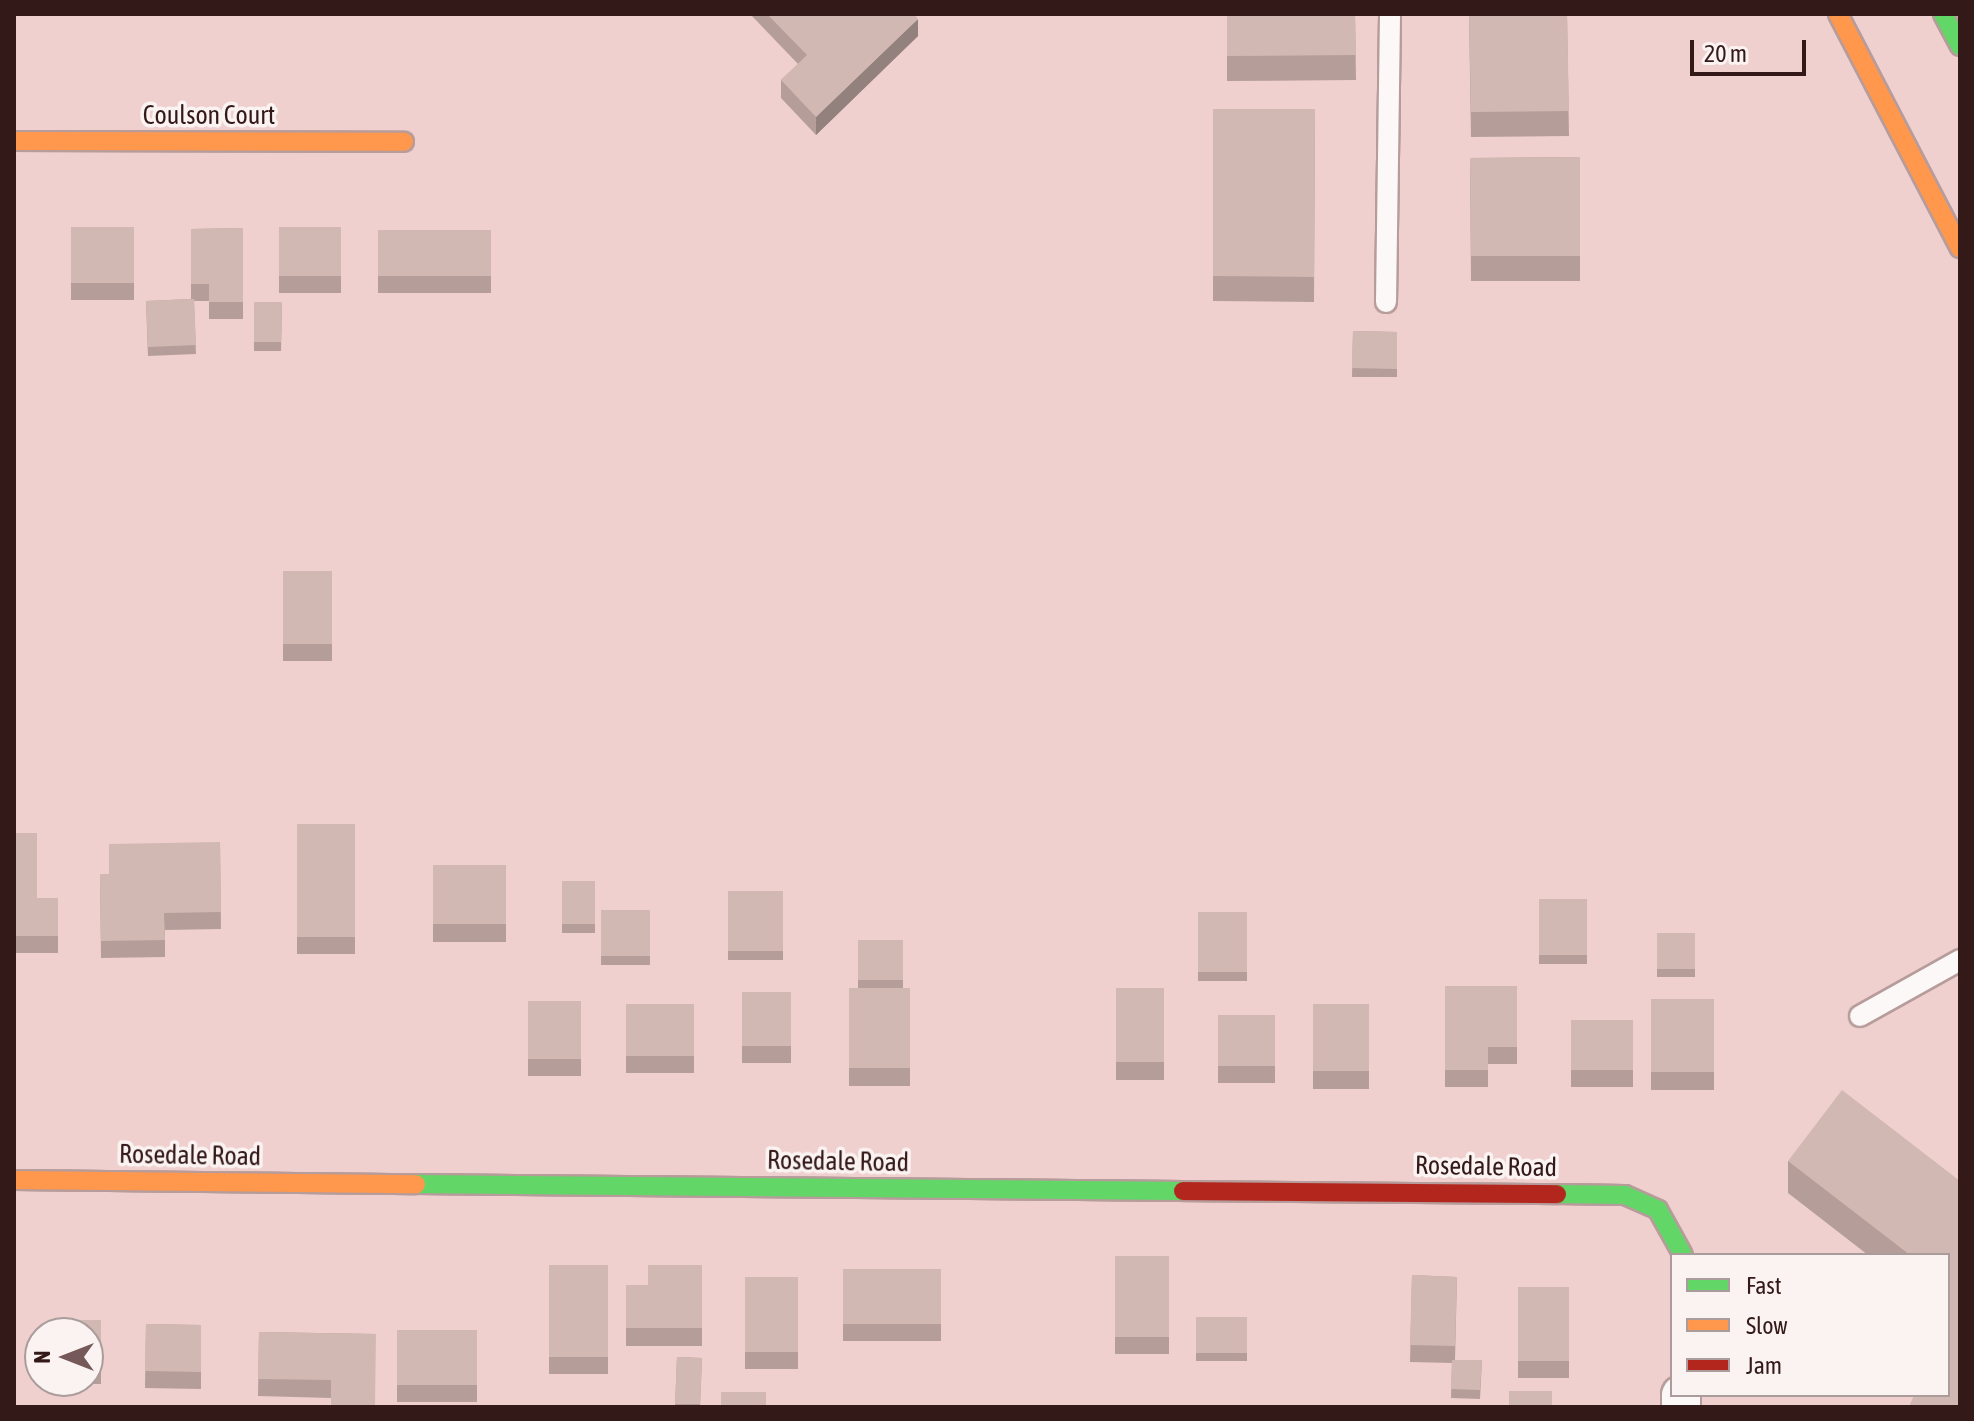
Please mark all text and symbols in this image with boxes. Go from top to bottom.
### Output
scale bar [1694,24,1810,74]
text: 20 m [1704,40,1747,67]
street label: Coulson Court [143,100,275,132]
street label: Rosedale Road [119,1139,261,1173]
street label: Rosedale Road [767,1145,909,1179]
street label: Rosedale Road [1415,1150,1557,1184]
legend [1670,1253,1950,1397]
text: Fast [1746,1272,1782,1299]
text: Slow [1746,1312,1788,1339]
north arrow [24,1317,104,1397]
text: N [29,1351,55,1364]
text: Jam [1746,1352,1782,1379]

